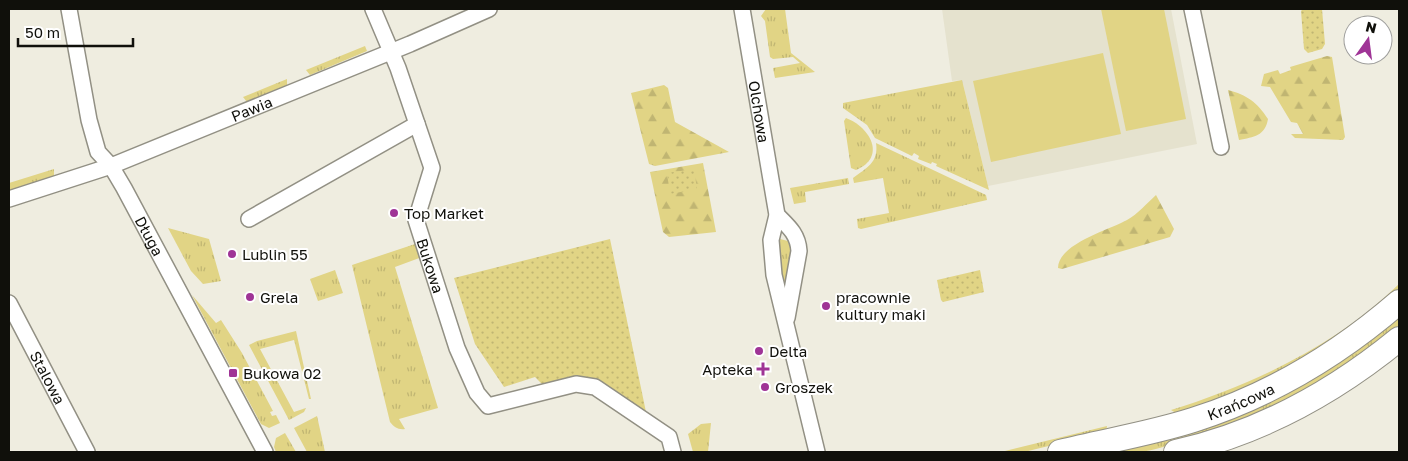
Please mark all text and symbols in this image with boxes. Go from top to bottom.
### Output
scale bar [18,15,132,47]
north arrow [1343,15,1393,65]
text: N [1364,17,1378,36]
text: 50 m [25,23,60,41]
street label: Olchowa [745,79,774,144]
street label: Pawia [228,92,275,125]
place label: Top Market [404,204,484,222]
marker: Top Market [388,207,400,219]
street label: Długa [132,213,168,259]
street label: Bukowa [413,236,448,295]
place label: Lublin 55 [242,245,308,263]
marker: Lublin 55 [226,248,238,260]
place label: Grela [260,288,298,306]
place label: pracownie kultury maki [836,288,926,323]
marker: Grela [244,291,256,303]
marker: pracownie kultury maki [820,300,832,312]
place label: Delta [769,342,807,360]
marker: Delta [753,345,765,357]
street label: Stalowa [27,348,69,407]
place label: Apteka [702,360,753,378]
marker: Apteka [757,363,769,375]
place label: Bukowa 02 [243,364,321,382]
marker: Bukowa 02 [227,367,239,379]
place label: Groszek [775,378,834,396]
street label: Krańcowa [1205,379,1277,424]
marker: Groszek [759,381,771,393]

